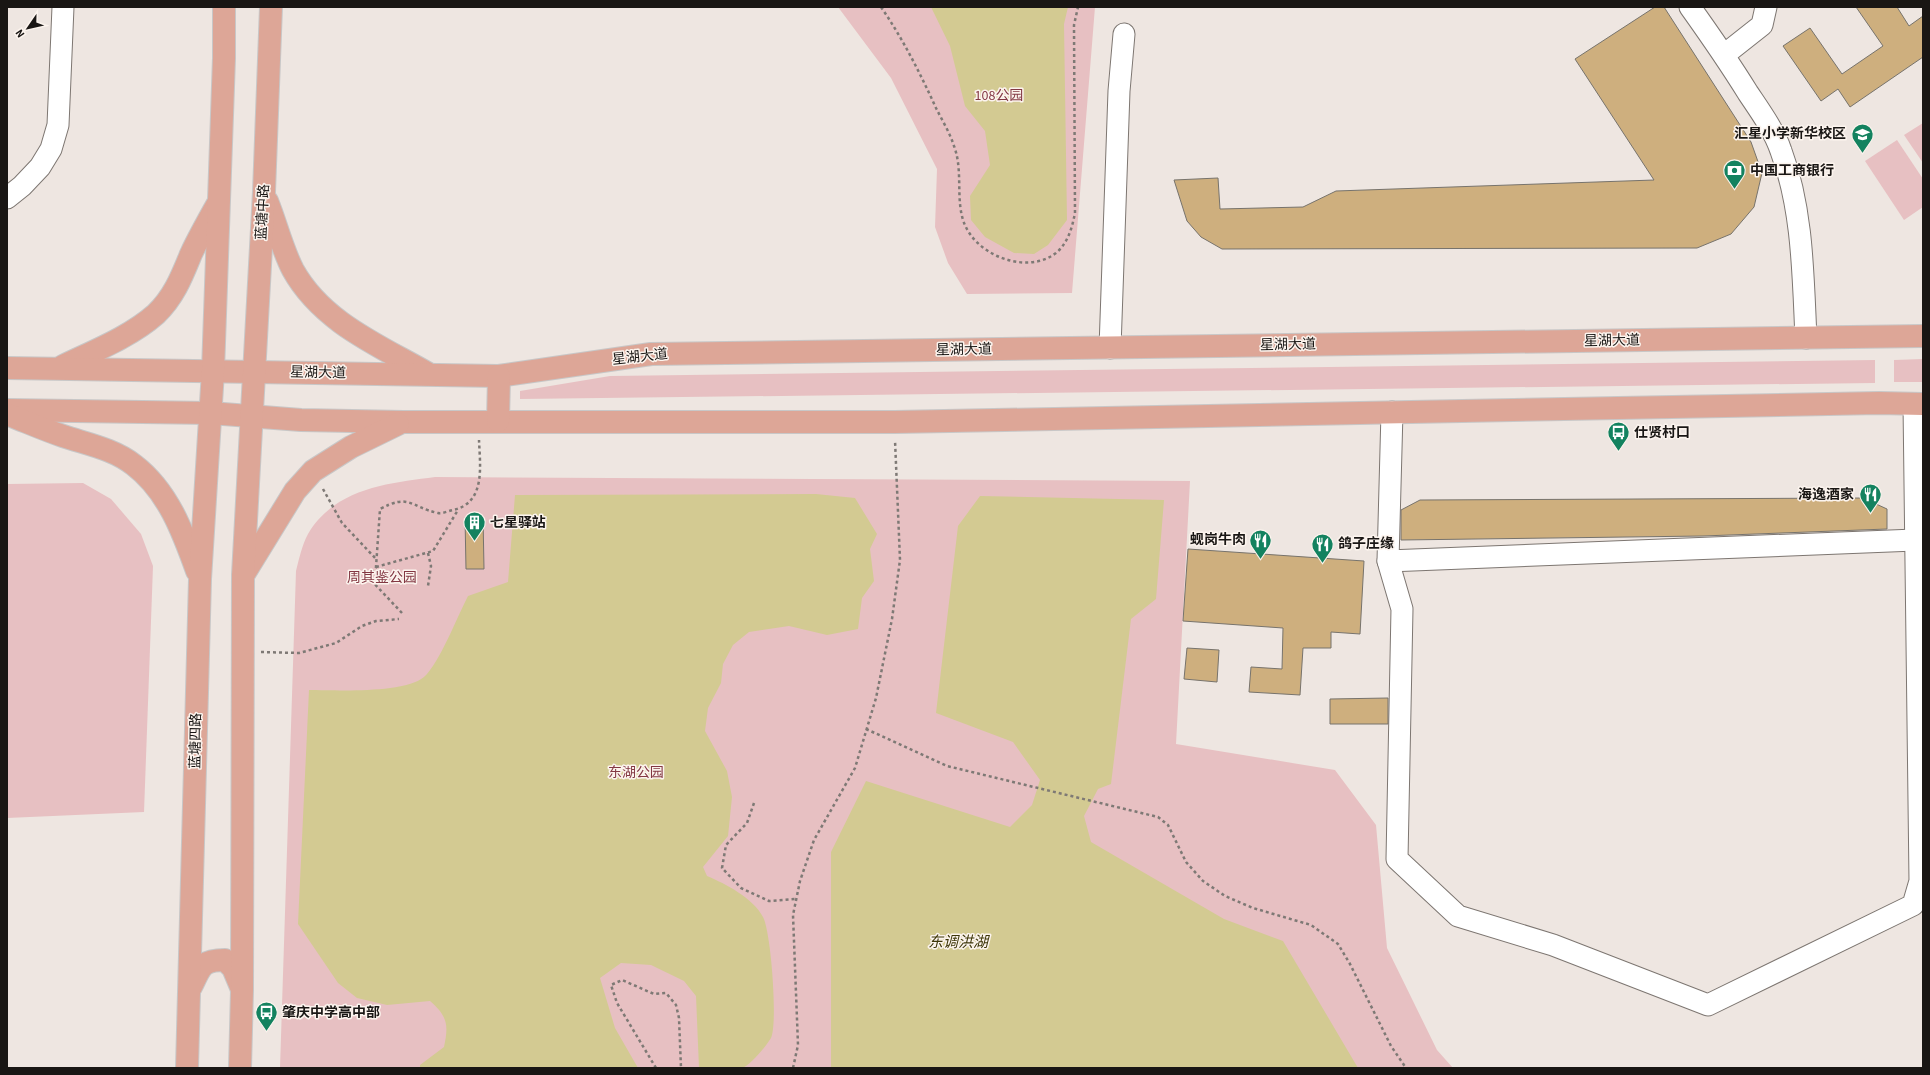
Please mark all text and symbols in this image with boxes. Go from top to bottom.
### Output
north arrow [8,8,48,48]
text: N [12,26,28,41]
park label: 108公园 [975,86,1023,106]
school or university icon: 汇星小学新华校区 [1849,121,1875,154]
place label: 汇星小学新华校区 [1734,124,1846,144]
bank icon: 中国工商银行 [1721,158,1747,191]
place label: 中国工商银行 [1750,161,1834,181]
street label: 蓝塘中路 [252,184,274,240]
street label: 星湖大道 [1584,331,1640,351]
street label: 星湖大道 [1260,335,1316,355]
street label: 星湖大道 [936,340,992,360]
street label: 星湖大道 [611,344,669,370]
street label: 星湖大道 [290,363,346,383]
bus stop icon: 仕贤村口 [1605,420,1631,453]
place label: 仕贤村口 [1634,423,1690,443]
restaurant icon: 海逸酒家 [1857,482,1883,515]
place label: 海逸酒家 [1798,485,1854,505]
building icon: 七星驿站 [461,510,487,543]
place label: 七星驿站 [490,513,546,533]
restaurant icon: 蚬岗牛肉 [1248,527,1274,560]
place label: 蚬岗牛肉 [1190,530,1246,550]
restaurant icon: 鸽子庄缘 [1309,531,1335,564]
place label: 鸽子庄缘 [1338,534,1394,554]
park label: 周其鉴公园 [347,568,417,588]
street label: 蓝塘四路 [186,713,206,769]
park label: 东湖公园 [608,763,664,783]
water label: 东调洪湖 [928,932,990,953]
bus stop icon: 肇庆中学高中部 [254,1000,280,1033]
place label: 肇庆中学高中部 [282,1003,380,1023]

